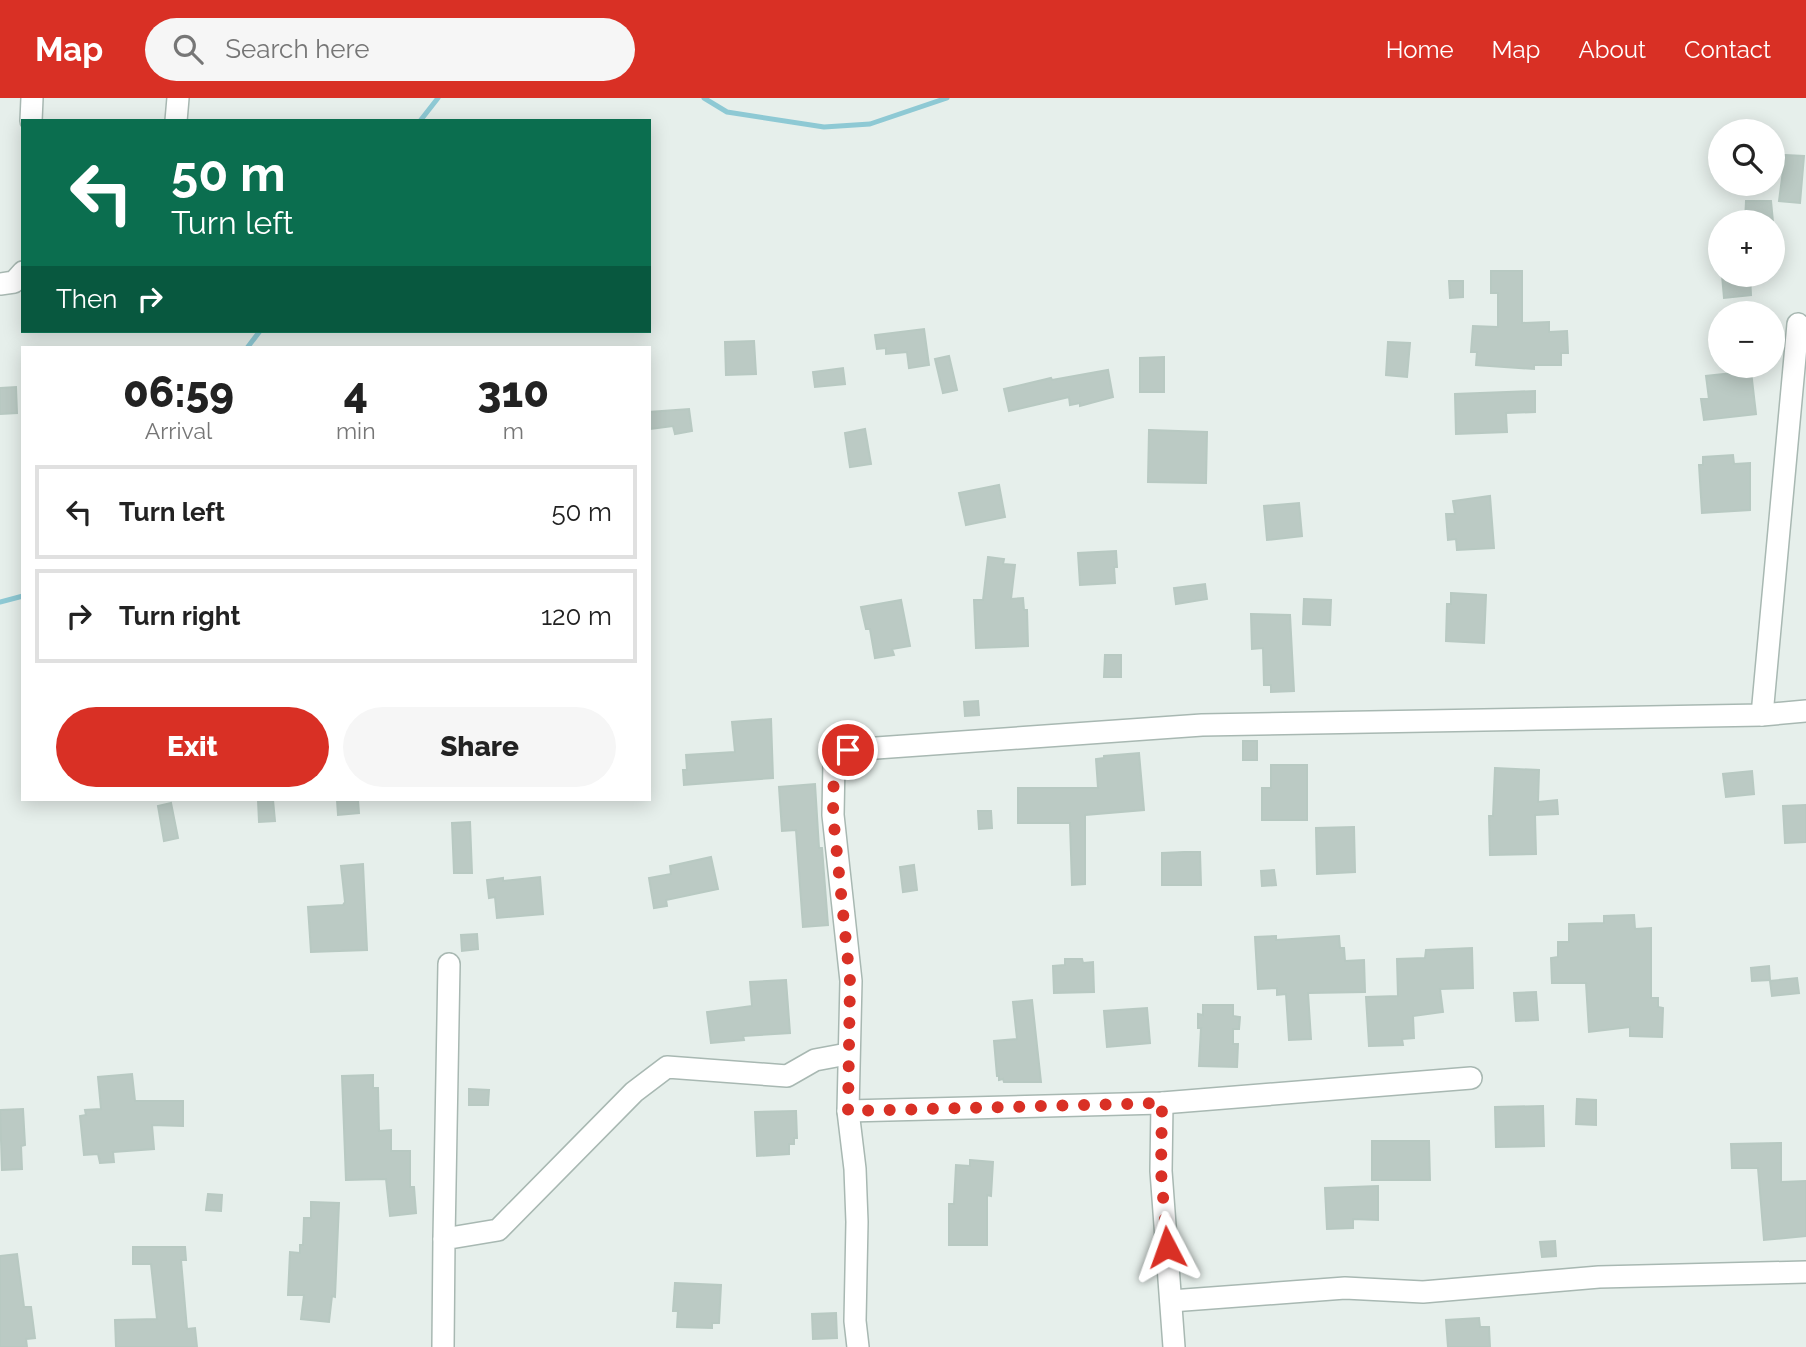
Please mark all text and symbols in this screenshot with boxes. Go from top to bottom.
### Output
search box [145,18,635,81]
text: Map [35,30,103,69]
icon: search [169,30,207,68]
text: Search here [225,34,370,64]
text: Home [1386,35,1454,64]
text: Map [1492,35,1540,64]
text: About [1578,35,1646,64]
text: Contact [1684,35,1771,64]
map controls [1708,119,1785,378]
button: search [1708,119,1785,196]
text: 50 m [171,145,286,202]
icon: left [56,147,147,238]
text: Turn left [171,204,293,241]
button: + [1708,210,1785,287]
icon: right [131,280,169,318]
text: Then [56,284,117,314]
button: − [1708,301,1785,378]
text: 06:59 [123,368,234,417]
text: 4 [344,368,368,417]
text: 310 [478,368,549,417]
text: Arrival [145,417,212,444]
text: min [336,417,376,444]
text: m [503,417,524,444]
icon: left [60,493,98,531]
text: Turn left [119,497,225,527]
text: 50 m [551,497,612,527]
icon: right [60,597,98,635]
text: Turn right [119,601,240,631]
text: 120 m [541,601,612,631]
button: Exit [56,707,329,787]
button: Share [343,707,616,787]
pin [818,720,878,780]
icon: arrive [829,731,867,769]
position arrow [1130,1210,1204,1284]

